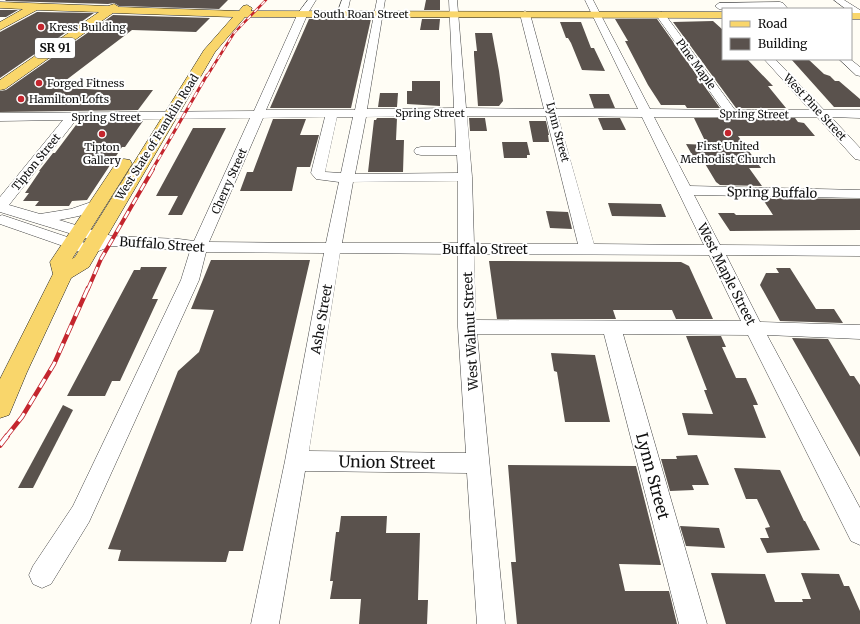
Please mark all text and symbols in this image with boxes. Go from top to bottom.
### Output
street label: South Roan Street [313,7,409,21]
legend [722,8,852,60]
text: Road [758,16,787,31]
place label: Kress Building [49,20,126,34]
marker: Kress Building [36,22,46,32]
street label: Pine Maple [673,36,719,92]
text: Building [758,36,808,51]
road number: SR 91 [35,38,75,58]
street label: West Pine Street [780,70,850,144]
street label: West State of Franklin Road [112,71,202,203]
place label: Forged Fitness [47,76,124,90]
marker: Forged Fitness [34,78,44,88]
place label: Hamilton Lofts [29,92,109,106]
marker: Hamilton Lofts [16,94,26,104]
street label: Lynn Street [543,101,573,164]
street label: Spring Street [395,106,465,120]
street label: Spring Street [719,106,790,122]
street label: Spring Street [71,110,141,124]
marker: First United Methodist Church [723,128,733,138]
marker: Tipton Gallery [97,129,107,139]
street label: Tipton Street [9,130,64,193]
place label: First United Methodist Church [680,139,776,166]
place label: Tipton Gallery [83,140,122,167]
street label: Cherry Street [208,145,250,216]
street label: Spring Buffalo [727,183,818,202]
street label: West Maple Street [693,219,760,328]
street label: Buffalo Street [119,233,205,256]
street label: Buffalo Street [442,241,528,258]
street label: West Walnut Street [459,271,482,392]
street label: Ashe Street [307,283,336,357]
street label: Lynn Street [632,430,674,522]
street label: Union Street [338,451,436,473]

